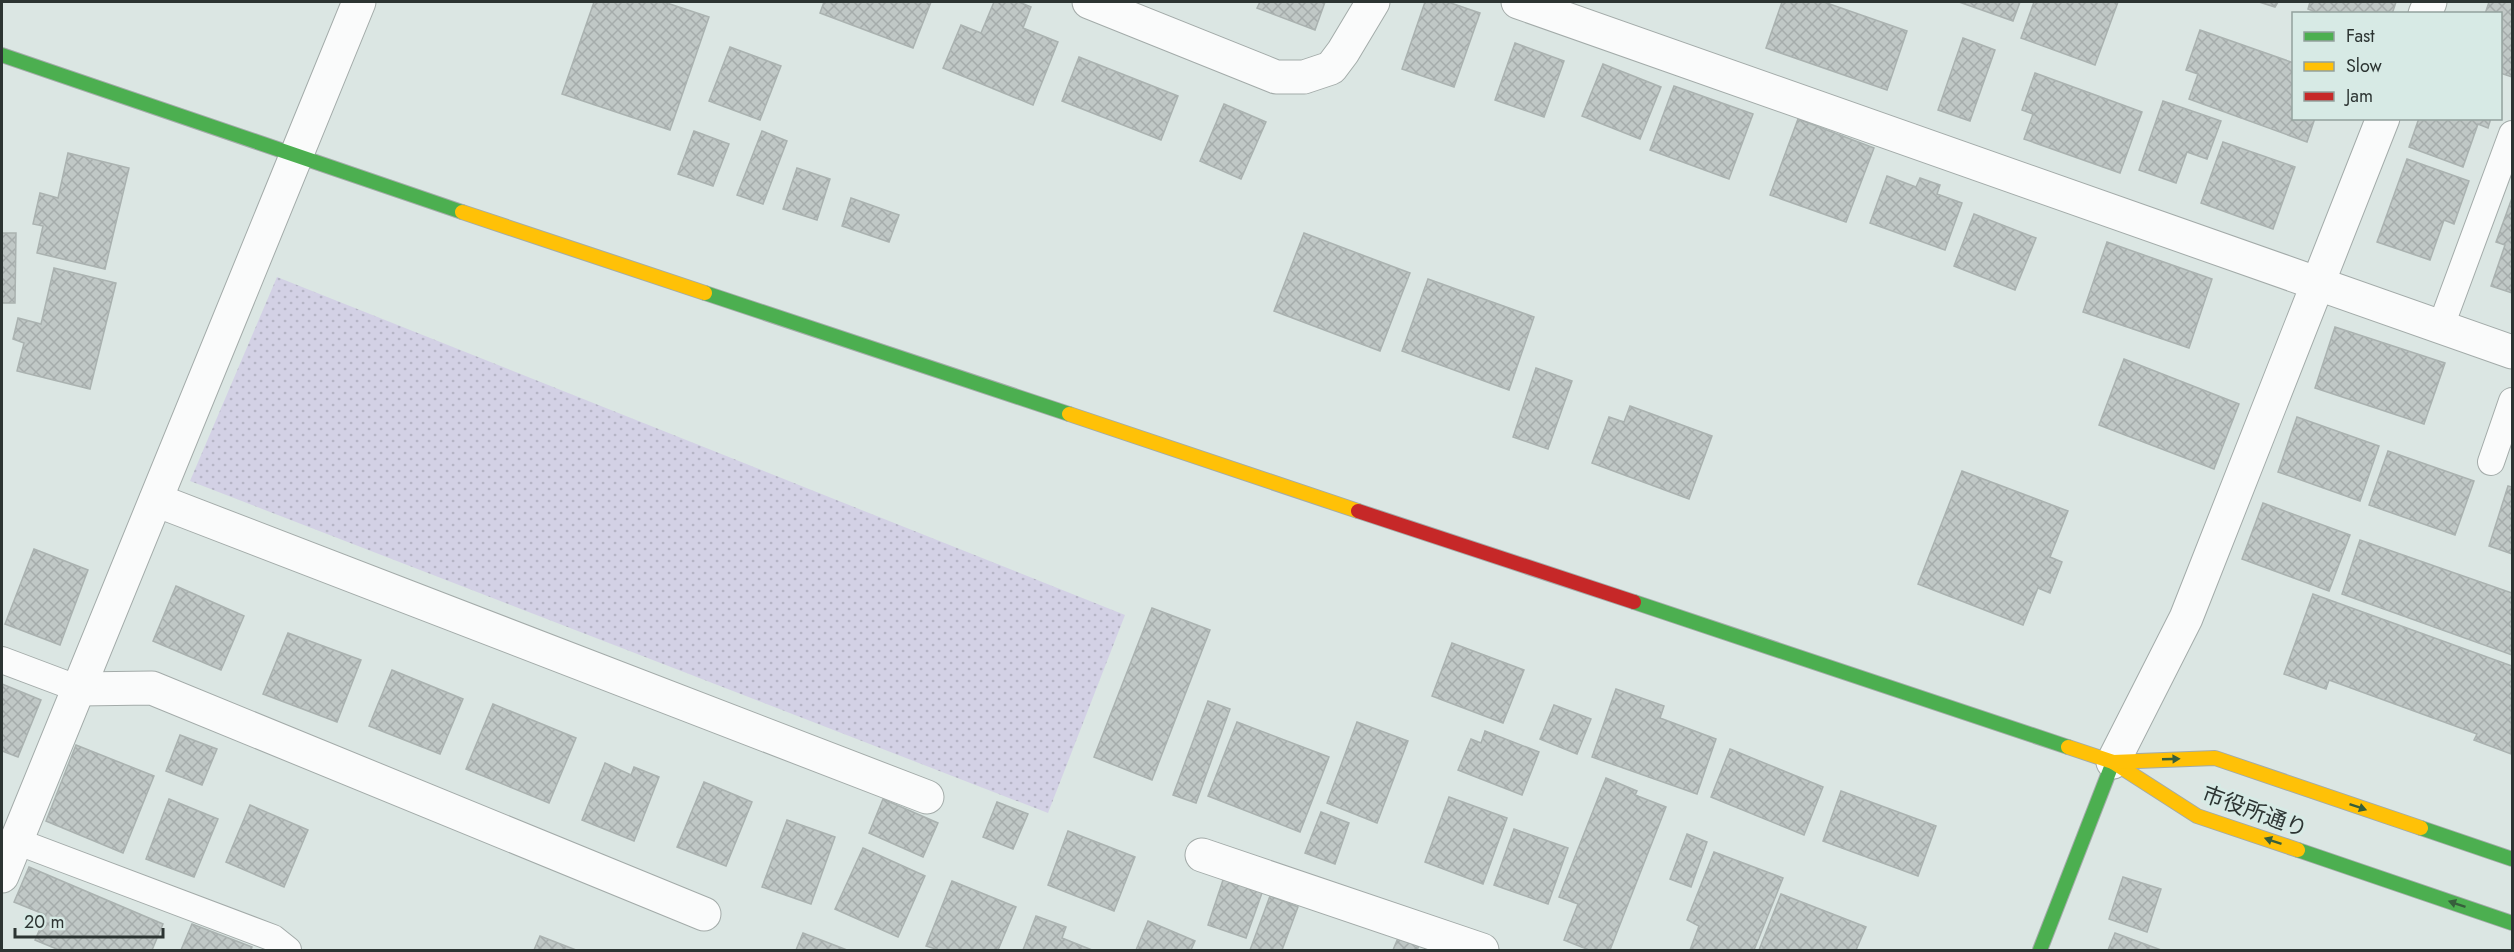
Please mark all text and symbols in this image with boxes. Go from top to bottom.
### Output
legend [2292,12,2502,120]
text: Fast [2346,23,2375,49]
text: Slow [2346,53,2383,79]
text: Jam [2344,83,2373,109]
one-way arrow [2162,755,2181,764]
street label: 市役所通り [2198,777,2312,845]
one-way arrow [2349,802,2367,812]
one-way arrow [2264,836,2282,846]
one-way arrow [2448,899,2466,909]
scale bar [15,901,164,939]
text: 20 m [24,909,64,935]

